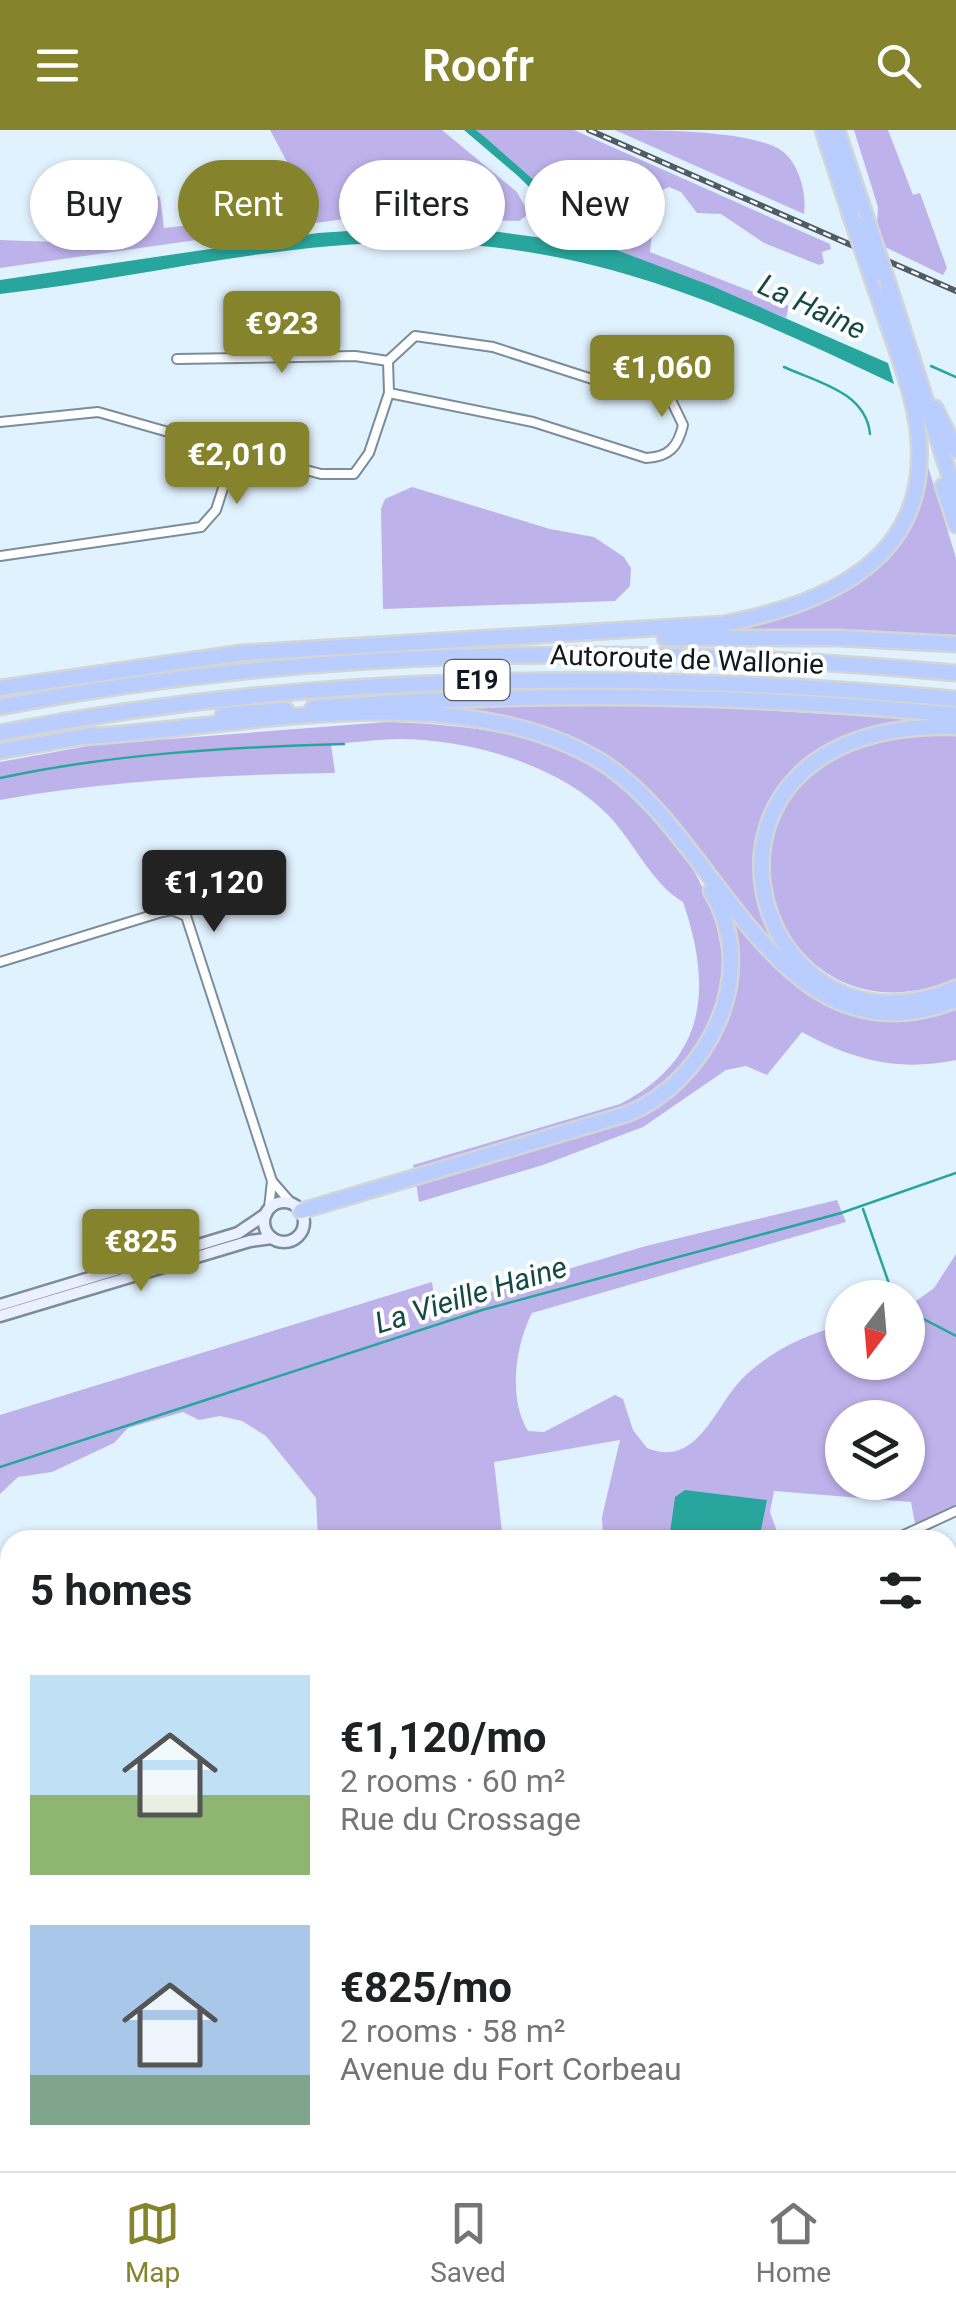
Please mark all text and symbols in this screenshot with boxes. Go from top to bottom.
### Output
icon: menu [30,38,85,93]
icon: search [871,38,926,93]
text: Roofr [422,39,534,92]
chip: Buy [30,160,158,250]
chip: Rent [178,160,319,250]
chip: Filters [339,160,505,250]
chip: New [525,160,665,250]
water label: La Haine [753,267,871,347]
pin: €923 [223,291,341,376]
text: €923 [245,304,319,342]
pin: €1,060 [581,335,743,420]
text: €1,060 [612,348,712,386]
pin: €2,010 [156,422,318,507]
text: €2,010 [187,435,287,473]
street label: Autoroute de Wallonie [550,638,824,681]
road number: E19 [444,660,510,700]
pin: €1,120 [133,850,295,935]
text: €1,120 [164,863,264,901]
pin: €825 [82,1209,200,1294]
text: €825 [104,1222,178,1260]
water label: La Vieille Haine [371,1249,571,1340]
north arrow [825,1280,925,1380]
map controls [825,1280,925,1500]
button: layers [825,1400,925,1500]
icon: filters [873,1563,928,1618]
text: 5 homes [30,1566,192,1615]
text: €1,120/mo [340,1713,547,1762]
icon: home [110,1715,230,1835]
text: 2 rooms · 60 m² [340,1762,565,1800]
text: Rue du Crossage [340,1800,581,1838]
text: €825/mo [340,1963,512,2012]
icon: home [110,1965,230,2085]
text: 2 rooms · 58 m² [340,2012,565,2050]
text: Avenue du Fort Corbeau [340,2050,682,2088]
tab: Map [125,2196,180,2289]
tab: Saved [430,2196,506,2289]
tab: Home [756,2196,831,2289]

